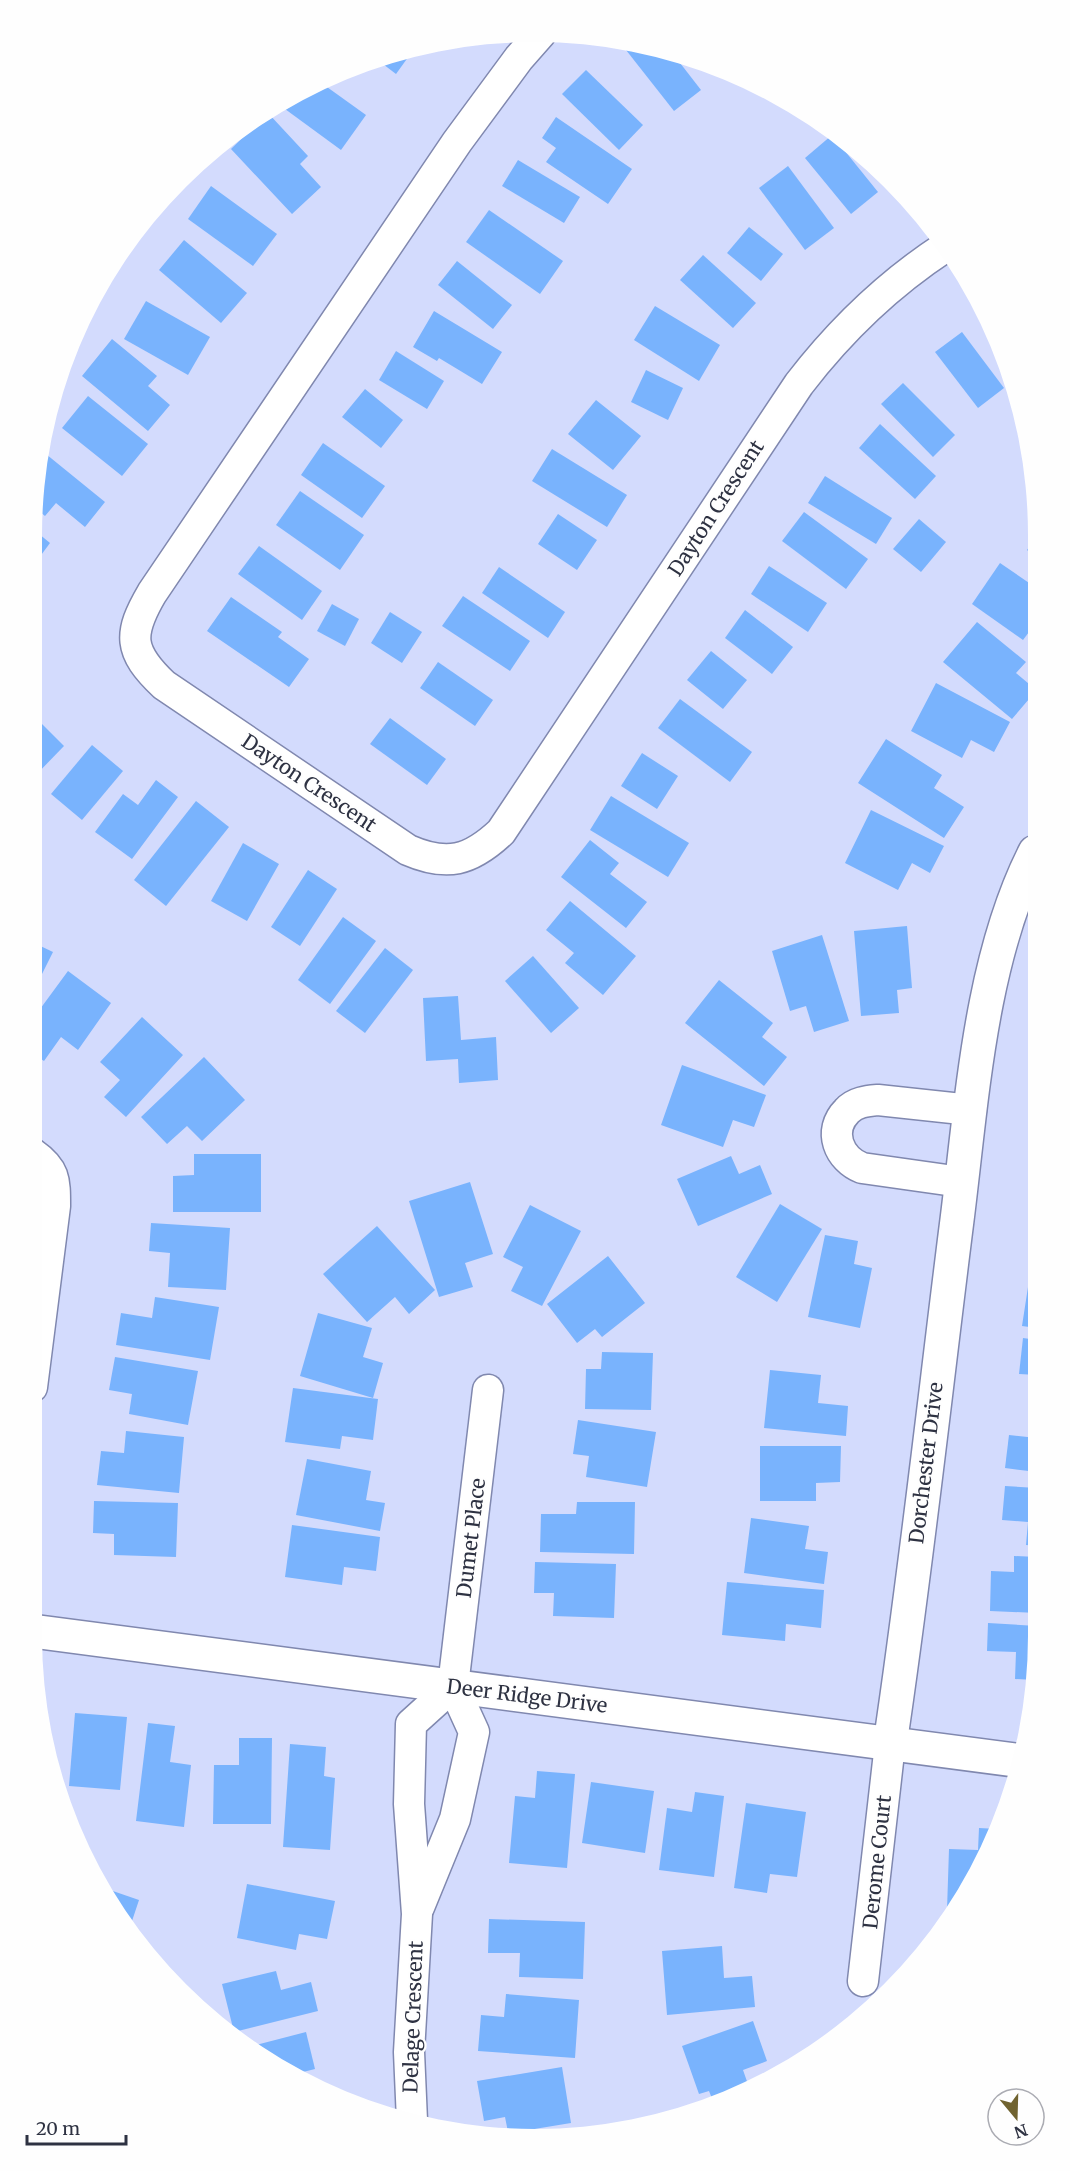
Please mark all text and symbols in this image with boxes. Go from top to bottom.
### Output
street label: Dayton Crescent [662,435,769,580]
street label: Dayton Crescent [237,728,382,837]
street label: Dorchester Drive [903,1381,948,1545]
street label: Dumet Place [451,1477,490,1599]
street label: Deer Ridge Drive [445,1673,609,1718]
street label: Derome Court [857,1793,896,1930]
street label: Delage Crescent [397,1940,428,2094]
north arrow [986,2087,1046,2147]
scale bar [27,2108,126,2146]
text: 20 m [36,2117,80,2140]
text: N [1011,2120,1030,2143]

